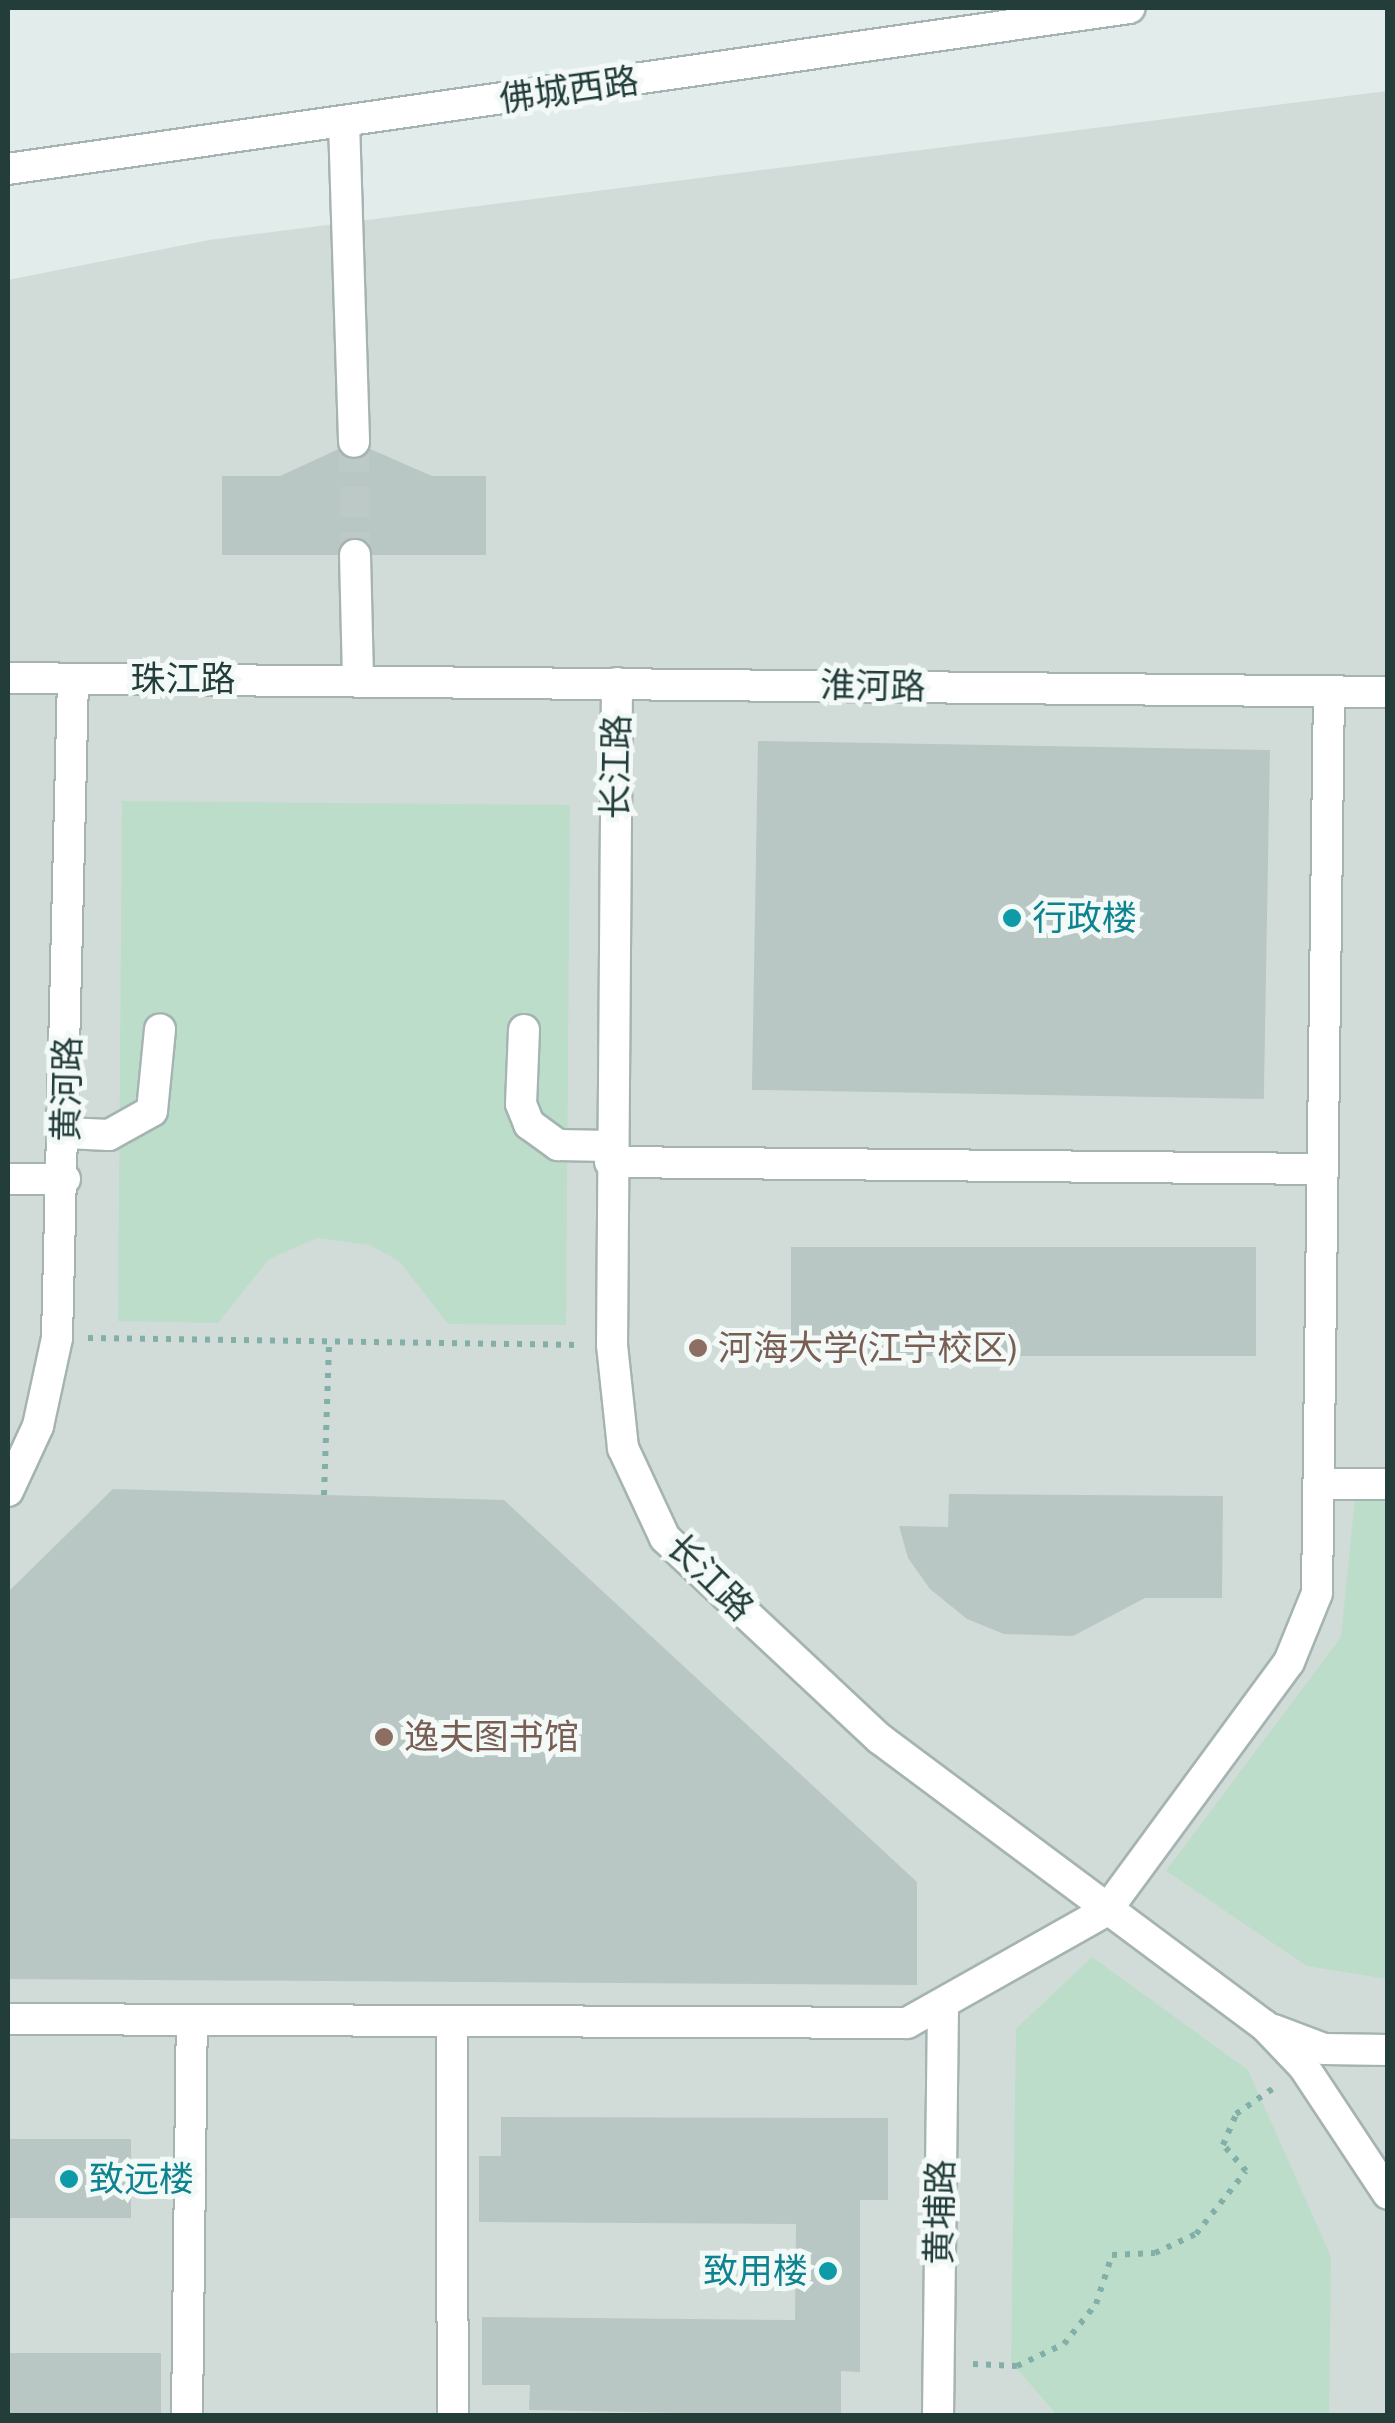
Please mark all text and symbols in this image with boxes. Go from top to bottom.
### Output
street label: 佛城西路 [497,59,641,121]
street label: 珠江路 [131,658,235,700]
street label: 淮河路 [820,664,926,708]
street label: 长江路 [594,714,638,820]
place label: 行政楼 [1032,897,1137,939]
marker: 行政楼 [1001,907,1023,929]
street label: 黄河路 [45,1036,89,1142]
place label: 河海大学(江宁校区) [718,1327,1017,1369]
marker: 河海大学(江宁校区) [687,1337,709,1359]
street label: 长江路 [658,1525,762,1629]
place label: 逸夫图书馆 [404,1716,579,1758]
marker: 逸夫图书馆 [373,1726,395,1748]
place label: 致远楼 [89,2158,194,2200]
street label: 黄埔路 [918,2159,962,2265]
marker: 致远楼 [58,2168,80,2190]
place label: 致用楼 [703,2250,808,2292]
marker: 致用楼 [817,2260,839,2282]

